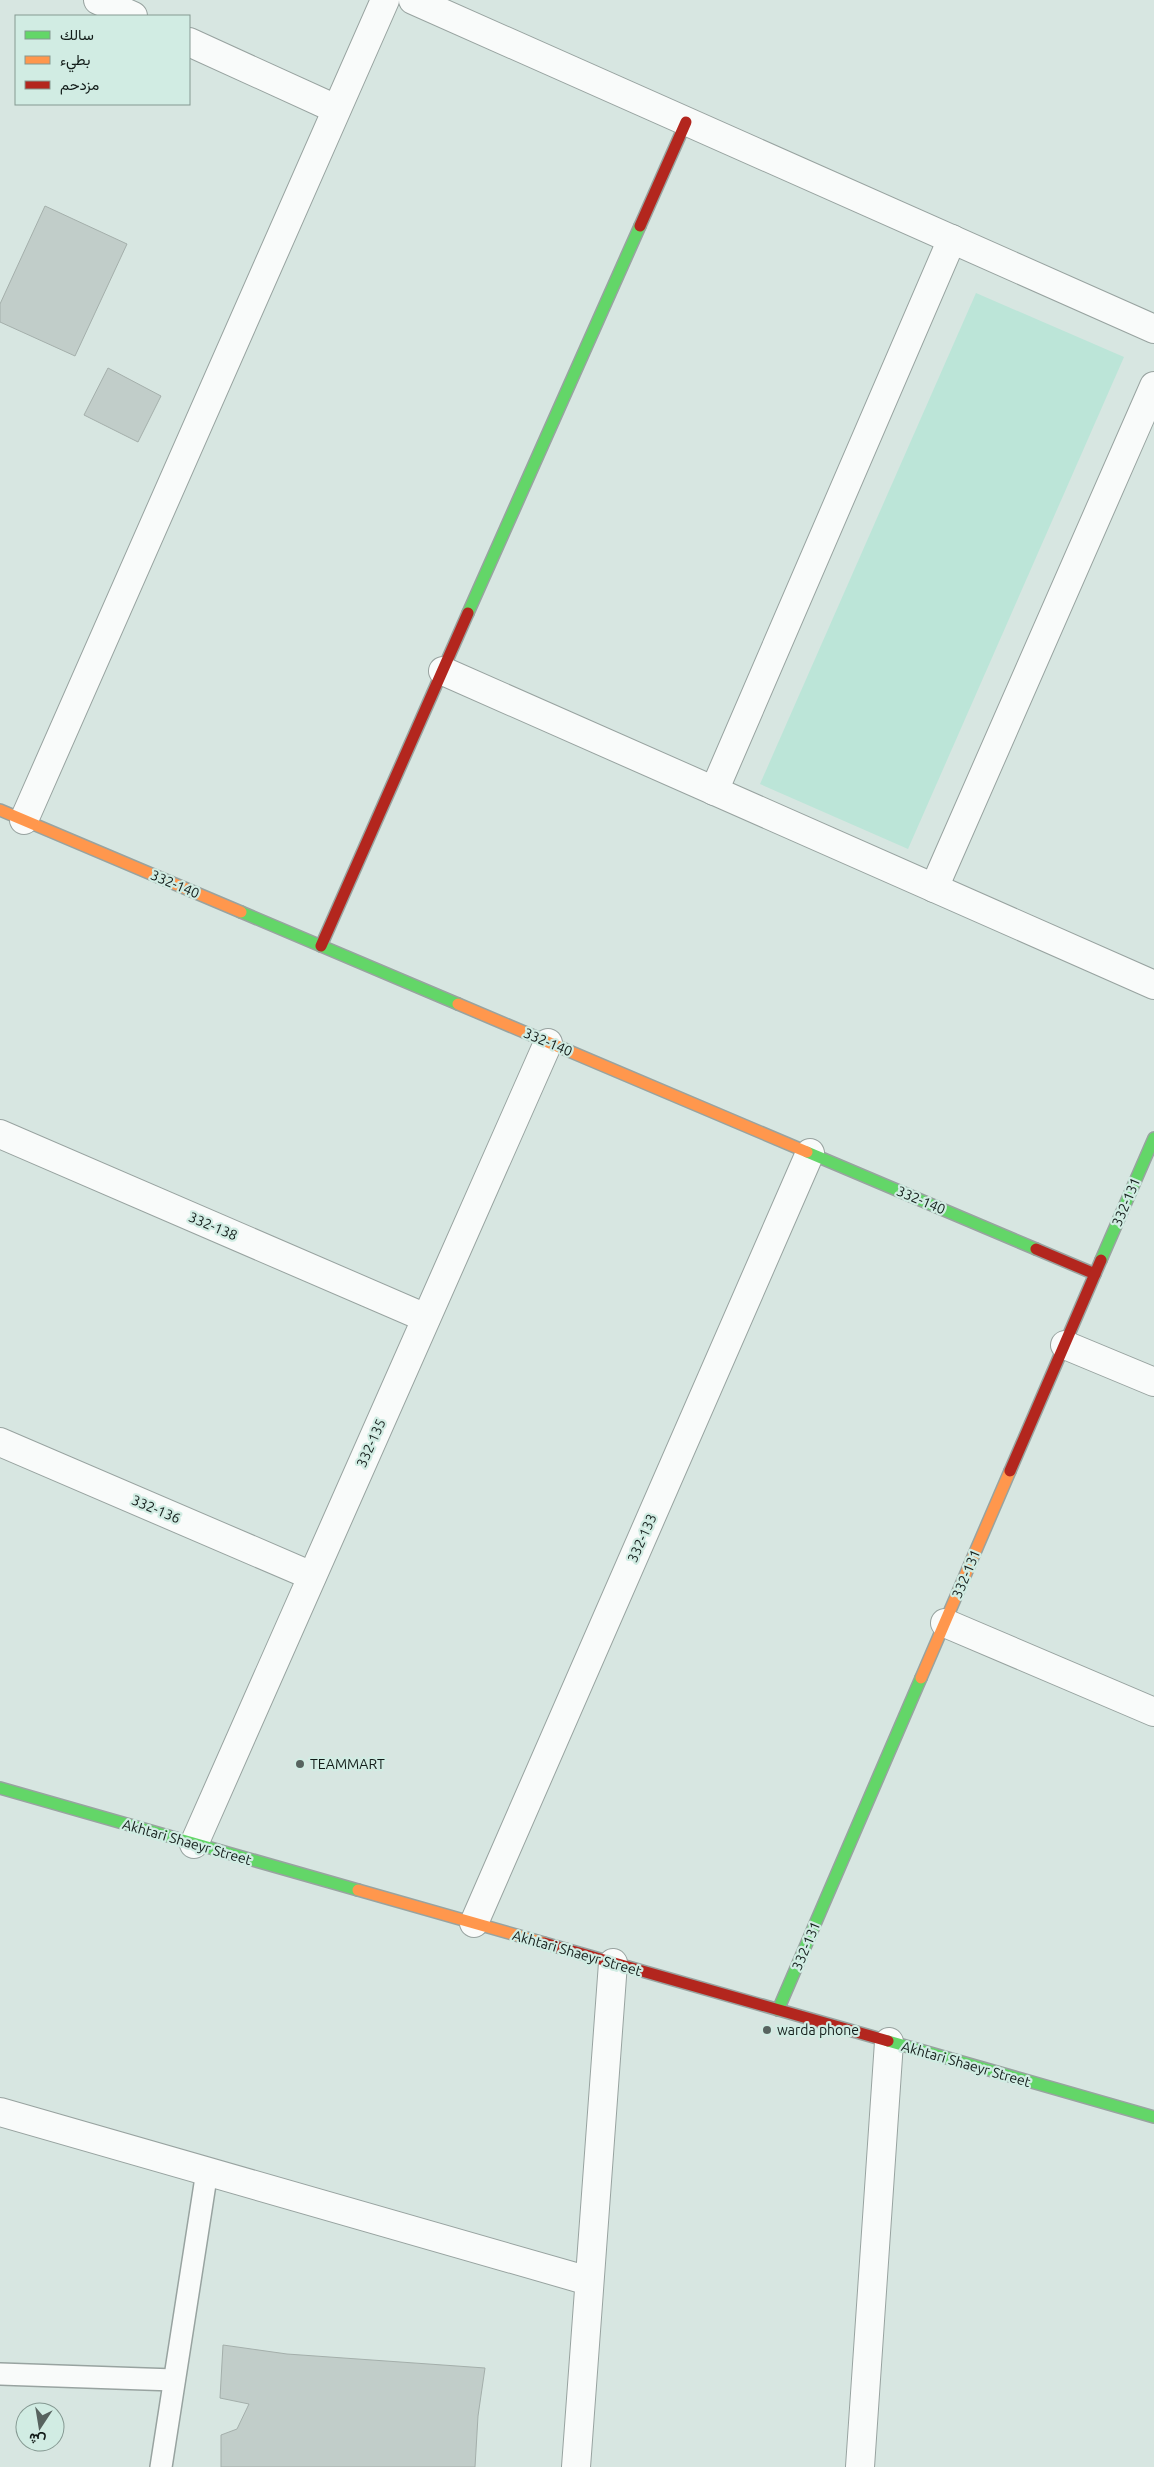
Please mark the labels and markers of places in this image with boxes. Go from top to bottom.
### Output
place label: TEAMMART [310,1756,385,1772]
marker: TEAMMART [294,1758,306,1770]
place label: warda phone [777,2022,859,2038]
marker: warda phone [761,2024,773,2036]

